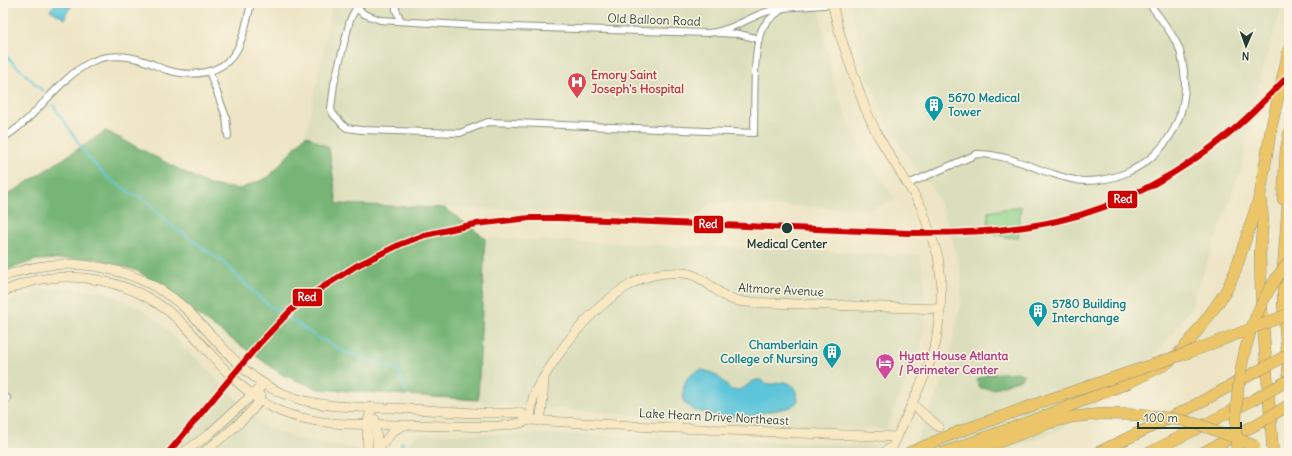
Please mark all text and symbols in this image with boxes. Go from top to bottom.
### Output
street label: Old Balloon Road [607,10,701,29]
north arrow [1226,26,1266,66]
text: N [1242,49,1250,63]
place label: Emory Saint Joseph's Hospital [591,67,684,97]
hospital icon: Emory Saint Joseph's Hospital [566,71,588,99]
place label: 5670 Medical Tower [948,90,1020,119]
building icon: 5670 Medical Tower [923,94,945,122]
line badge: Red [1107,190,1138,209]
text: Red [1113,192,1133,206]
line badge: Red [693,215,724,234]
text: Red [698,217,718,231]
marker: Medical Center [780,221,794,235]
place label: Medical Center [747,236,827,251]
street label: Altmore Avenue [738,280,824,299]
line badge: Red [292,288,323,307]
text: Red [297,290,317,304]
place label: 5780 Building Interchange [1052,296,1126,326]
building icon: 5780 Building Interchange [1027,300,1049,328]
place label: Chamberlain College of Nursing [720,337,818,367]
building icon: Chamberlain College of Nursing [821,341,843,369]
place label: Hyatt House Atlanta / Perimeter Center [899,348,1008,377]
hotel icon: Hyatt House Atlanta / Perimeter Center [874,352,896,380]
scale bar [1138,404,1241,430]
street label: Lake Hearn Drive Northeast [639,405,789,428]
text: 100 m [1144,410,1178,425]

